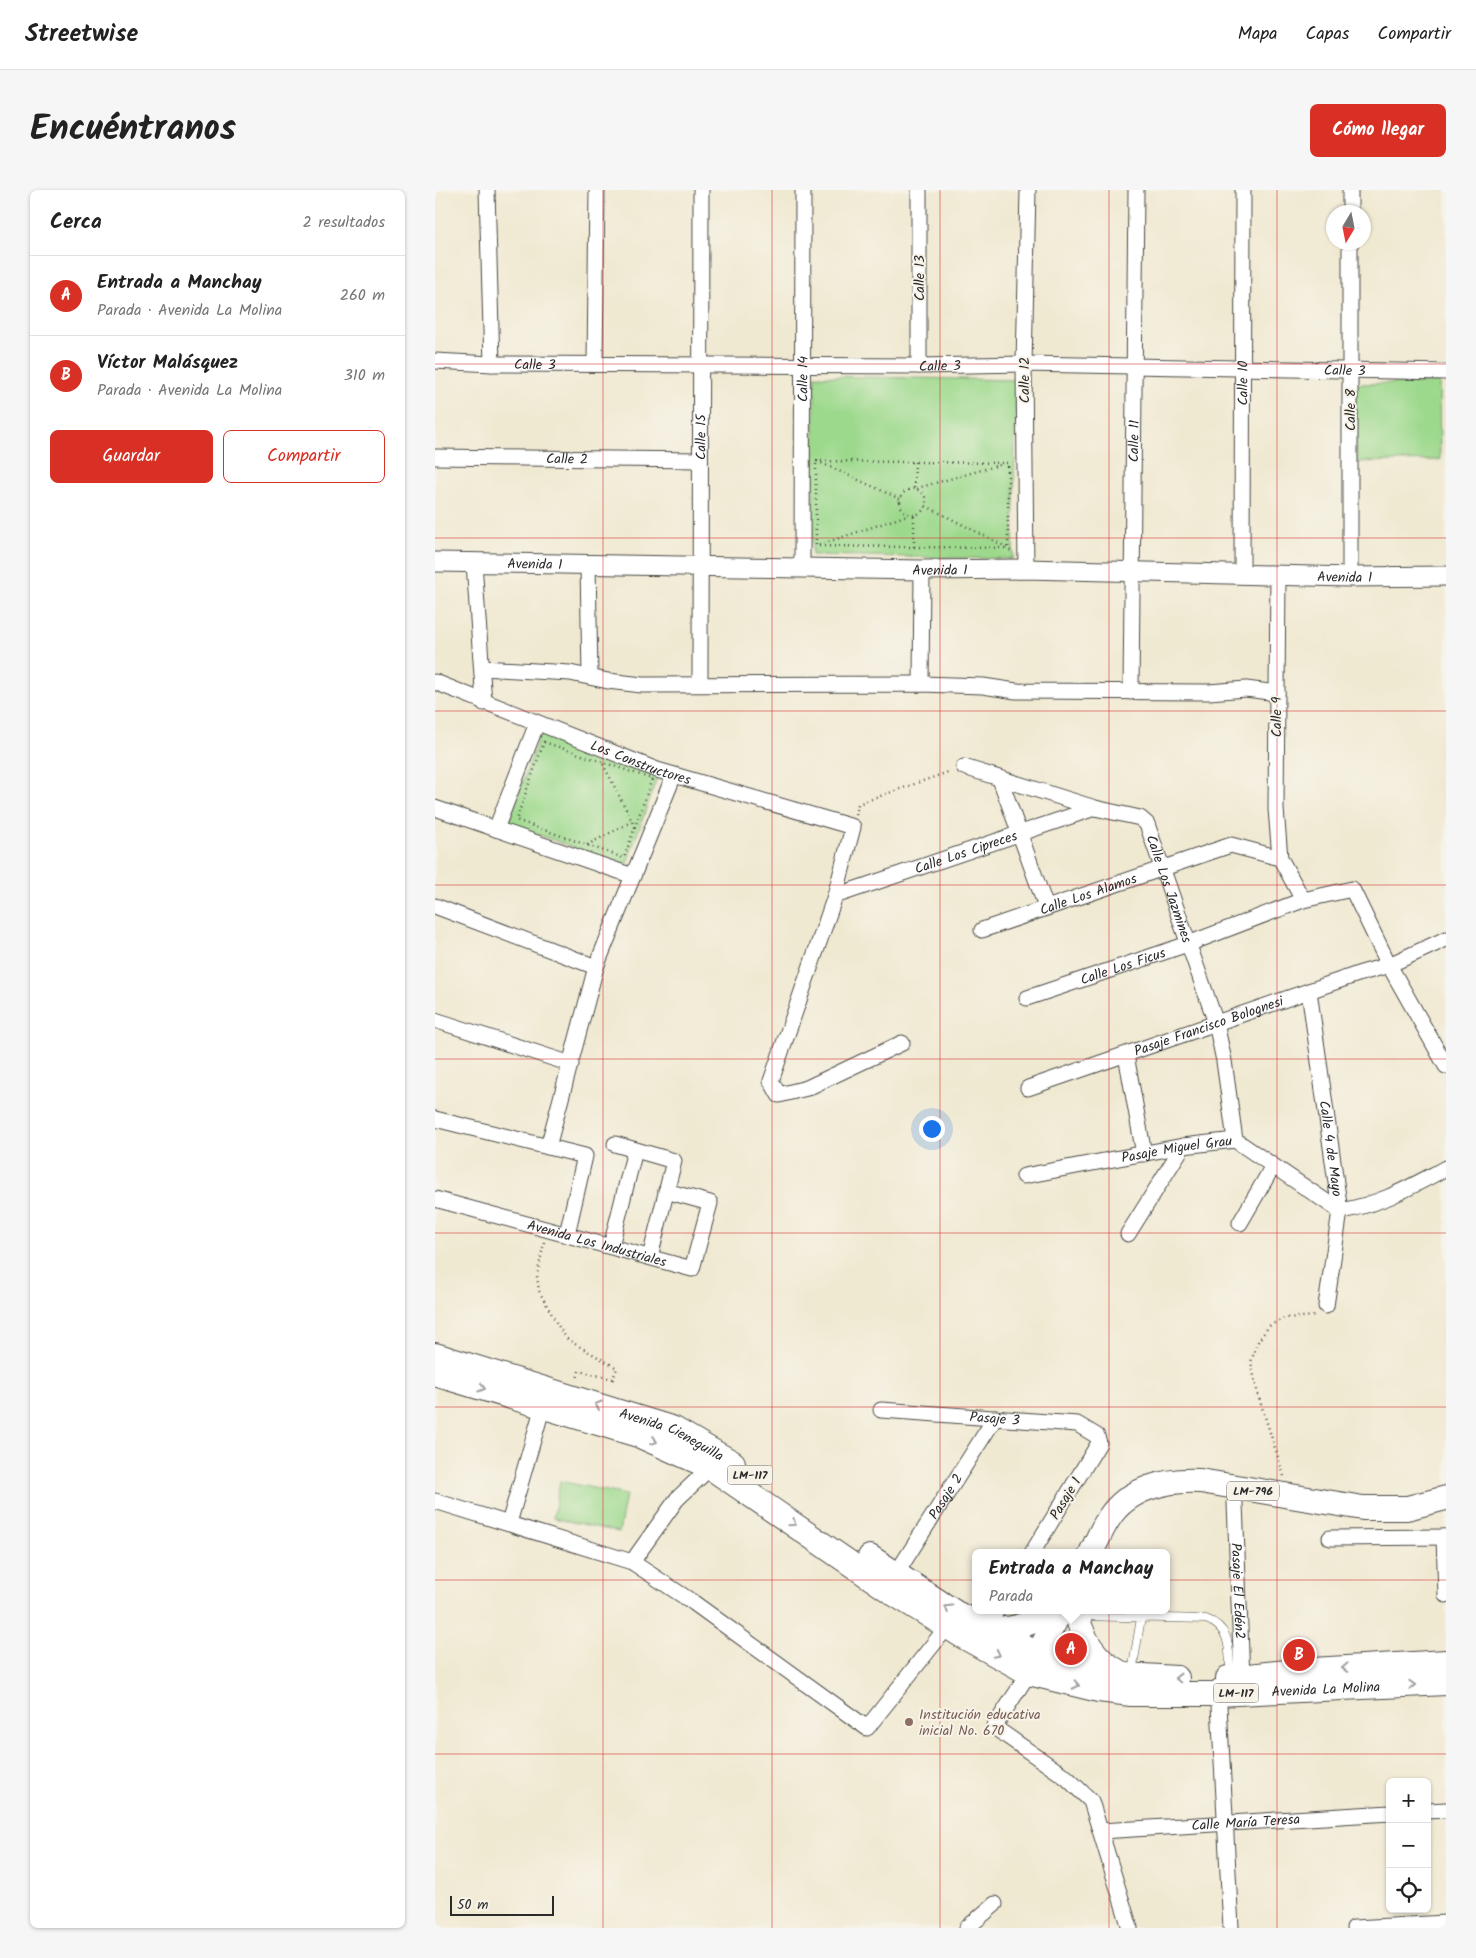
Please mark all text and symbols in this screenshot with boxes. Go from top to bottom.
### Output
text: Streetwise [25,15,138,54]
text: Mapa [1238,20,1278,49]
text: Capas [1306,20,1350,49]
text: Compartir [1378,20,1451,49]
text: Encuéntranos [30,102,236,158]
button: Cómo llegar [1310,104,1446,157]
north arrow [1326,205,1371,250]
text: Cerca [50,206,102,239]
text: 2 resultados [303,210,385,235]
street label: Calle 13 [909,255,931,301]
text: Entrada a Manchay [97,268,262,298]
text: A [61,283,71,308]
text: 260 m [340,283,385,308]
text: Parada · Avenida La Molina [97,298,282,323]
text: Víctor Malásquez [97,348,238,378]
street label: Calle 3 [514,354,556,376]
street label: Calle 3 [919,355,961,378]
street label: Calle 14 [792,356,815,402]
street label: Calle 12 [1014,357,1036,403]
street label: Calle 10 [1232,360,1255,406]
street label: Calle 3 [1324,360,1366,382]
text: B [61,363,71,388]
text: 310 m [344,363,385,388]
text: Parada · Avenida La Molina [97,378,282,403]
street label: Calle 8 [1340,388,1362,431]
street label: Calle 15 [690,413,713,460]
street label: Calle 11 [1123,420,1146,462]
button: Guardar [50,430,213,483]
button: Compartir [223,430,385,483]
street label: Calle 2 [546,448,588,471]
street label: Avenida 1 [507,553,563,576]
street label: Avenida 1 [912,560,968,582]
street label: Avenida 1 [1317,566,1373,589]
street label: Calle 9 [1266,697,1288,737]
street label: Los Constructores [587,735,693,791]
street label: Calle Los Cipreces [912,825,1020,880]
street label: Calle Los Jazmines [1140,832,1197,946]
street label: Calle Los Alamos [1037,868,1140,922]
street label: Calle Los Ficus [1077,942,1169,991]
street label: Pasaje Francisco Bolognesi [1131,990,1287,1063]
street label: Calle 4 de Mayo [1313,1099,1348,1198]
your location [919,1116,945,1142]
street label: Pasaje Miguel Grau [1119,1130,1233,1169]
street label: Avenida Los Industriales [525,1215,669,1274]
one-way arrow [477,1382,485,1392]
one-way arrow [594,1400,602,1410]
street label: Avenida Cieneguilla [616,1403,728,1467]
street label: Pasaje 3 [969,1406,1020,1432]
one-way arrow [649,1435,657,1445]
road number: LM-117 [727,1466,773,1484]
street label: Pasaje 2 [923,1470,969,1524]
street label: Pasaje 1 [1044,1473,1087,1524]
road number: LM-796 [1227,1482,1279,1500]
one-way arrow [787,1517,797,1526]
street label: Pasaje El Edén2 [1225,1542,1250,1640]
popup [972,1549,1170,1614]
text: Entrada a Manchay [989,1554,1153,1584]
text: Parada [989,1584,1033,1609]
one-way arrow [944,1604,953,1614]
pin: A [1055,1630,1087,1668]
pin: B [1283,1636,1315,1674]
one-way arrow [992,1648,1001,1658]
one-way arrow [1341,1663,1349,1674]
one-way arrow [1174,1673,1182,1683]
street label: Avenida La Molina [1271,1676,1381,1703]
one-way arrow [1071,1679,1080,1690]
one-way arrow [1409,1679,1417,1690]
road number: LM-117 [1213,1684,1259,1702]
place label: Institución educativa inicial No. 670 [919,1704,1041,1742]
marker: Institución educativa inicial No. 670 [903,1716,915,1728]
map controls [1386,1778,1431,1913]
button: + [1386,1778,1431,1823]
street label: Calle María Teresa [1191,1809,1301,1837]
button: − [1386,1823,1431,1868]
button: locate [1386,1868,1431,1913]
scale bar [450,1893,554,1916]
text: 50 m [457,1894,488,1916]

